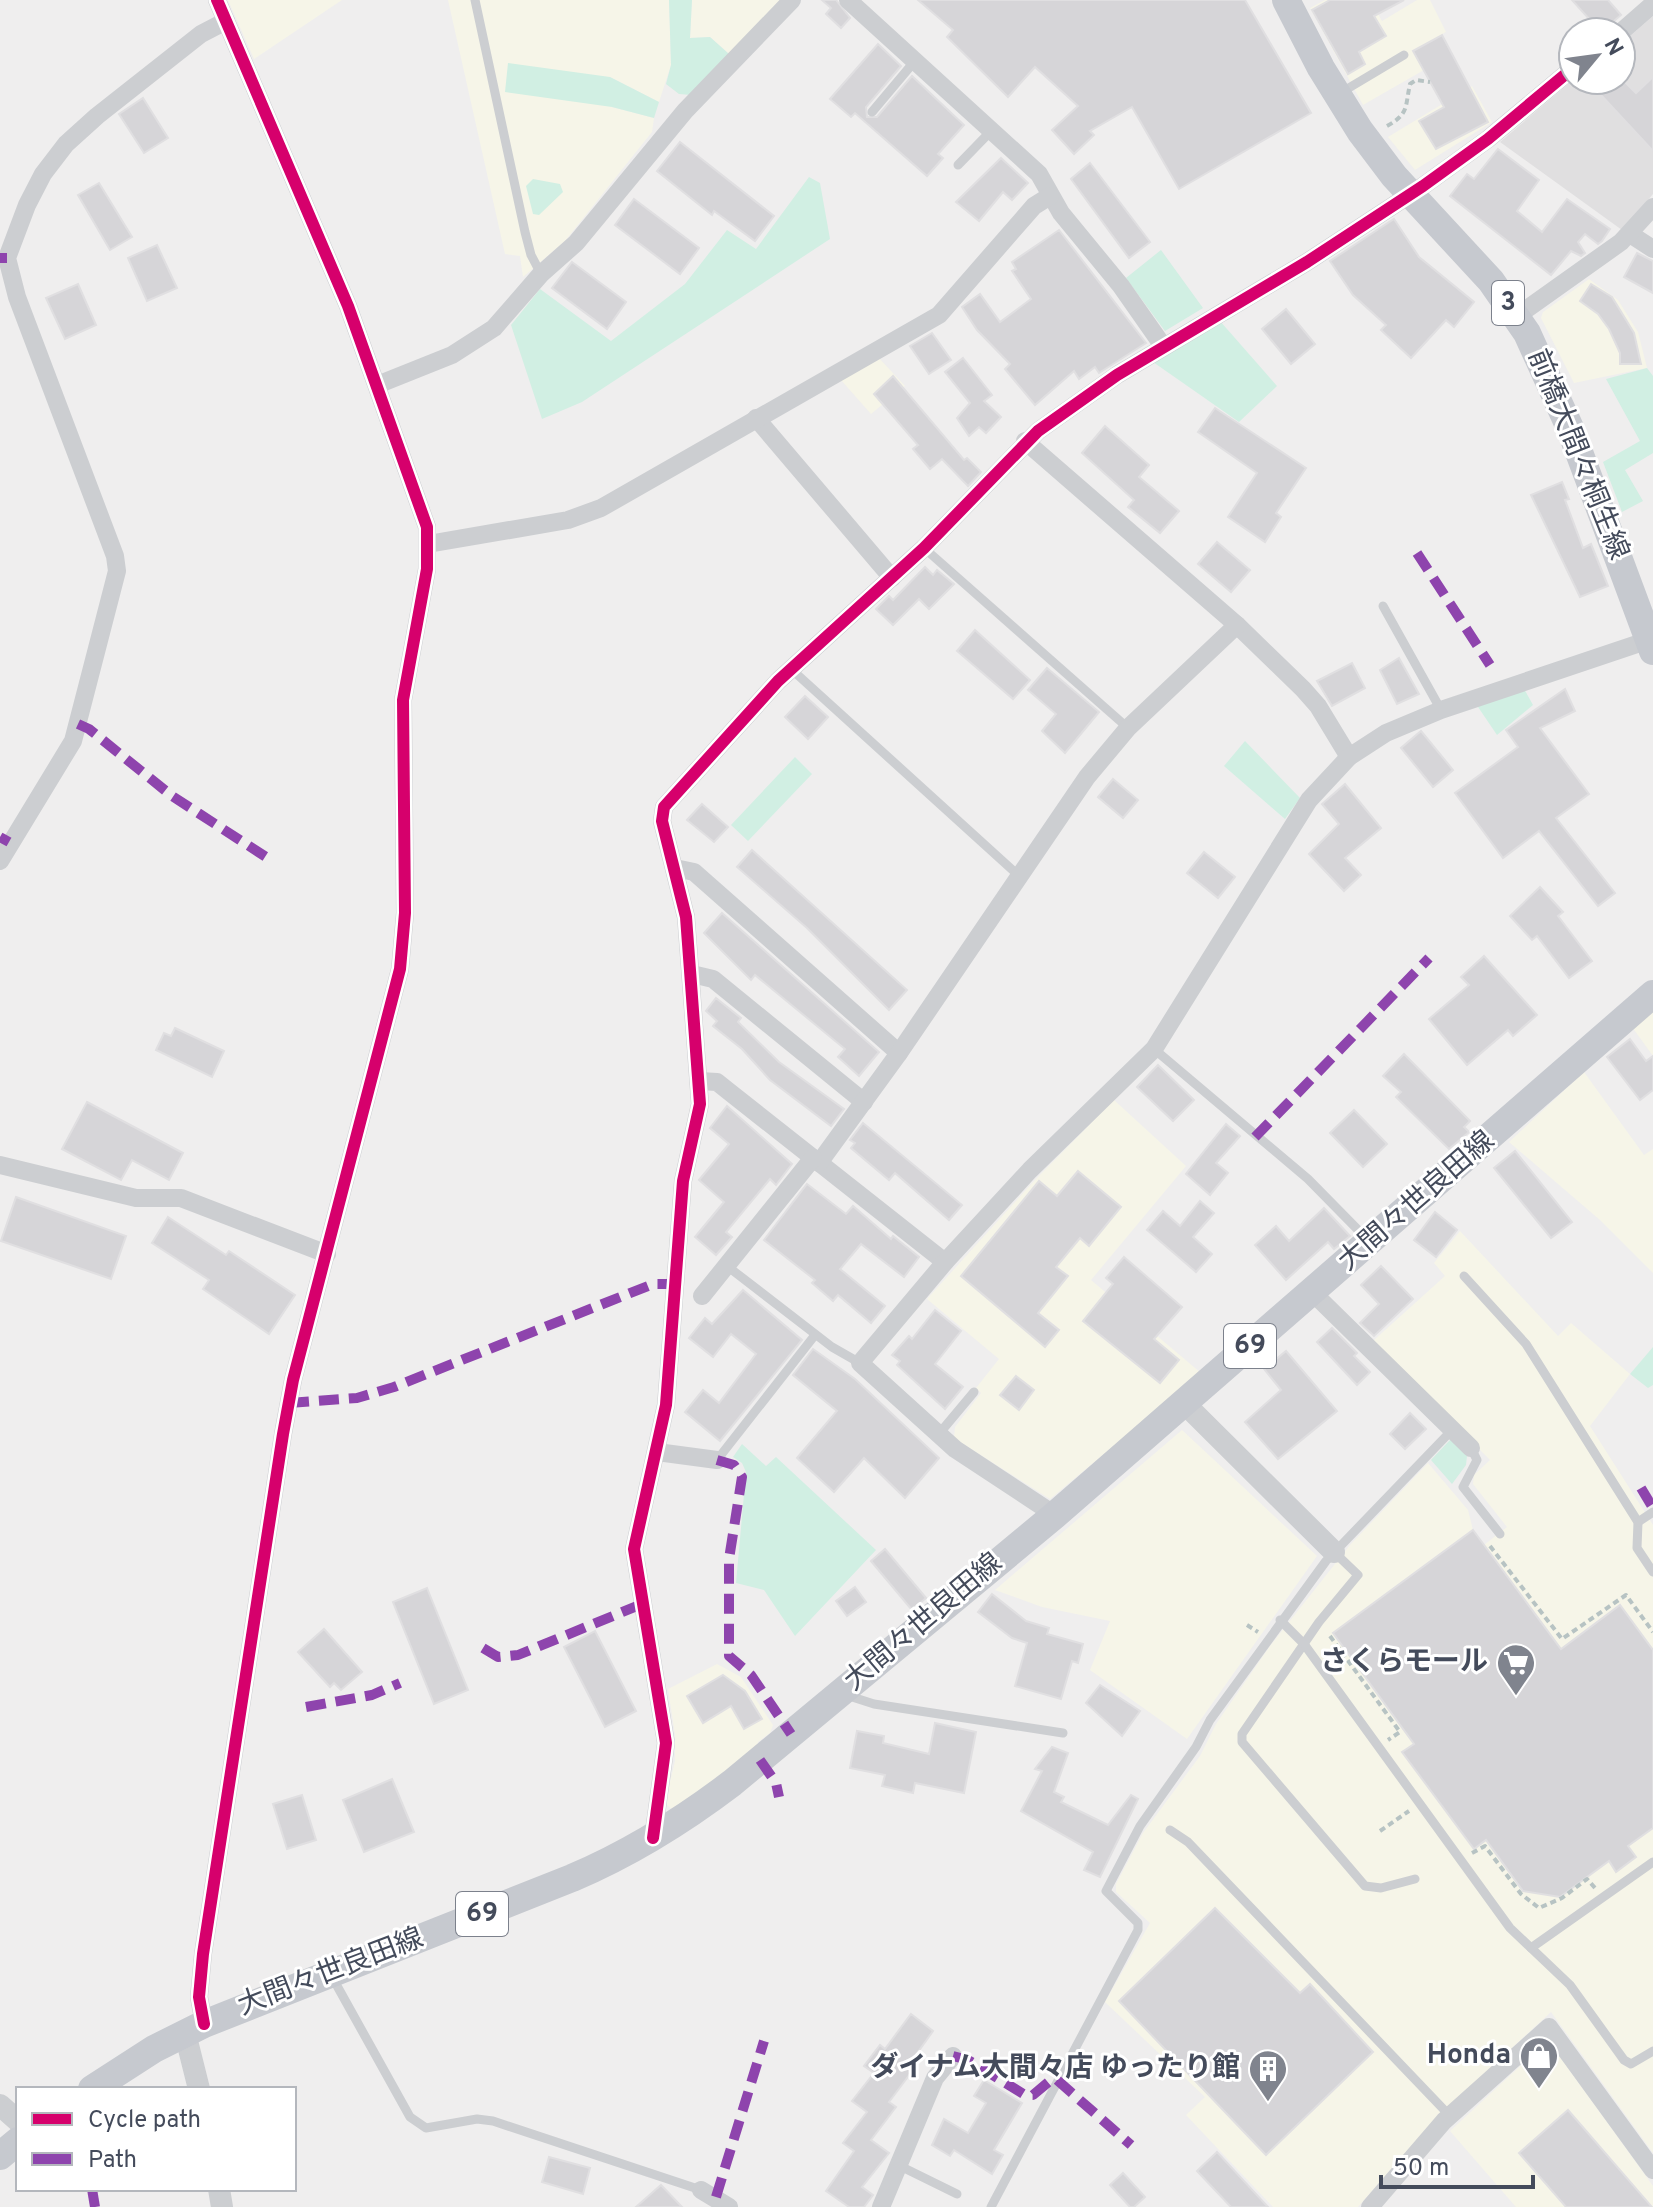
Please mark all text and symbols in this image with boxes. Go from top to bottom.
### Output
north arrow [1557,16,1637,96]
text: N [1597,34,1628,61]
road number: 3 [1492,281,1524,325]
street label: 前橋大間々桐生線 [1518,344,1636,566]
street label: 大間々世良田線 [1331,1124,1503,1280]
road number: 69 [1224,1324,1276,1368]
street label: 大間々世良田線 [837,1546,1011,1700]
supermarket icon: さくらモール [1495,1642,1537,1697]
place label: さくらモール [1320,1645,1488,1681]
road number: 69 [456,1892,508,1936]
street label: 大間々世良田線 [233,1921,429,2025]
shop icon: Honda [1518,2035,1560,2090]
place label: Honda [1427,2038,1511,2074]
building icon: ダイナム大間々店 ゆったり館 [1247,2048,1289,2103]
place label: ダイナム大間々店 ゆったり館 [870,2051,1240,2087]
legend [16,2087,296,2191]
text: Cycle path [88,2106,201,2136]
scale bar [1381,2139,1533,2189]
text: Path [88,2146,137,2176]
text: 50 m [1393,2154,1449,2184]

